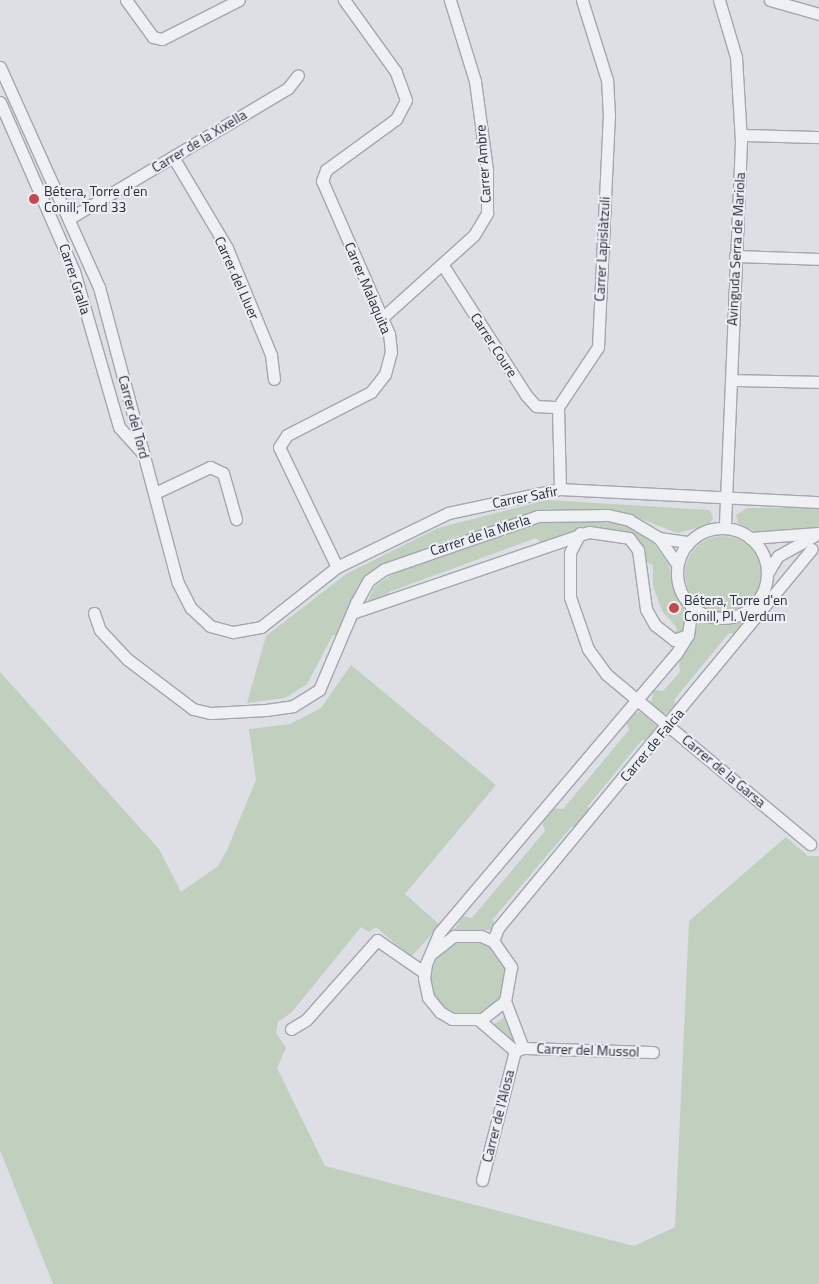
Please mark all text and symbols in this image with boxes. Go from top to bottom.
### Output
street label: Carrer de la Xixella [149,106,249,176]
street label: Carrer Ambre [472,124,494,204]
street label: Avinguda Serra de Mariola [724,172,748,326]
place label: Bétera, Torre d'en Conill, Tord 33 [44,183,148,216]
marker: Bétera, Torre d'en Conill, Tord 33 [28,193,40,205]
street label: Carrer Lapislàtzuli [591,196,613,302]
street label: Carrer del Lluer [211,234,263,322]
street label: Carrer Malaquita [341,240,395,336]
street label: Carrer Gralla [56,242,94,316]
street label: Carrer Coure [467,310,521,380]
street label: Carrer del Tord [115,374,153,460]
street label: Carrer Safir [491,482,559,512]
street label: Carrer de la Merla [428,511,532,559]
place label: Bétera, Torre d'en Conill, Pl. Verdum [684,592,788,624]
marker: Bétera, Torre d'en Conill, Pl. Verdum [668,602,680,614]
street label: Carrer de Falcia [617,705,687,785]
street label: Carrer de la Garsa [679,731,769,811]
street label: Carrer del Mussol [536,1040,640,1060]
street label: Carrer de l'Alosa [478,1068,518,1164]

